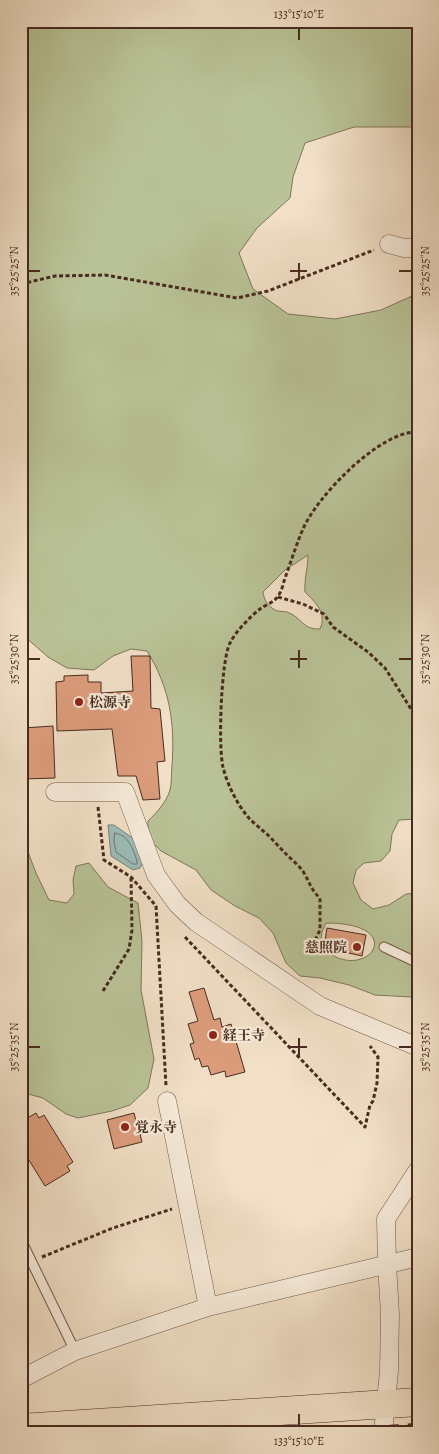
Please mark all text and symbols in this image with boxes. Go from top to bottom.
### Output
text: 133°15'10"E [274,6,324,22]
text: 35°25'25"N [6,246,22,296]
text: 35°25'25"N [417,246,433,296]
text: 35°25'30"N [6,633,22,684]
text: 35°25'30"N [417,633,433,684]
place label: 松源寺 [89,693,131,712]
marker: 松源寺 [73,696,85,708]
place label: 慈照院 [305,938,347,957]
marker: 慈照院 [351,941,363,953]
text: 35°25'35"N [6,1022,22,1072]
text: 35°25'35"N [417,1022,433,1072]
place label: 経王寺 [223,1026,265,1045]
marker: 経王寺 [207,1029,219,1041]
place label: 覚永寺 [135,1118,177,1137]
marker: 覚永寺 [119,1121,131,1133]
text: 133°15'10"E [274,1433,324,1449]

